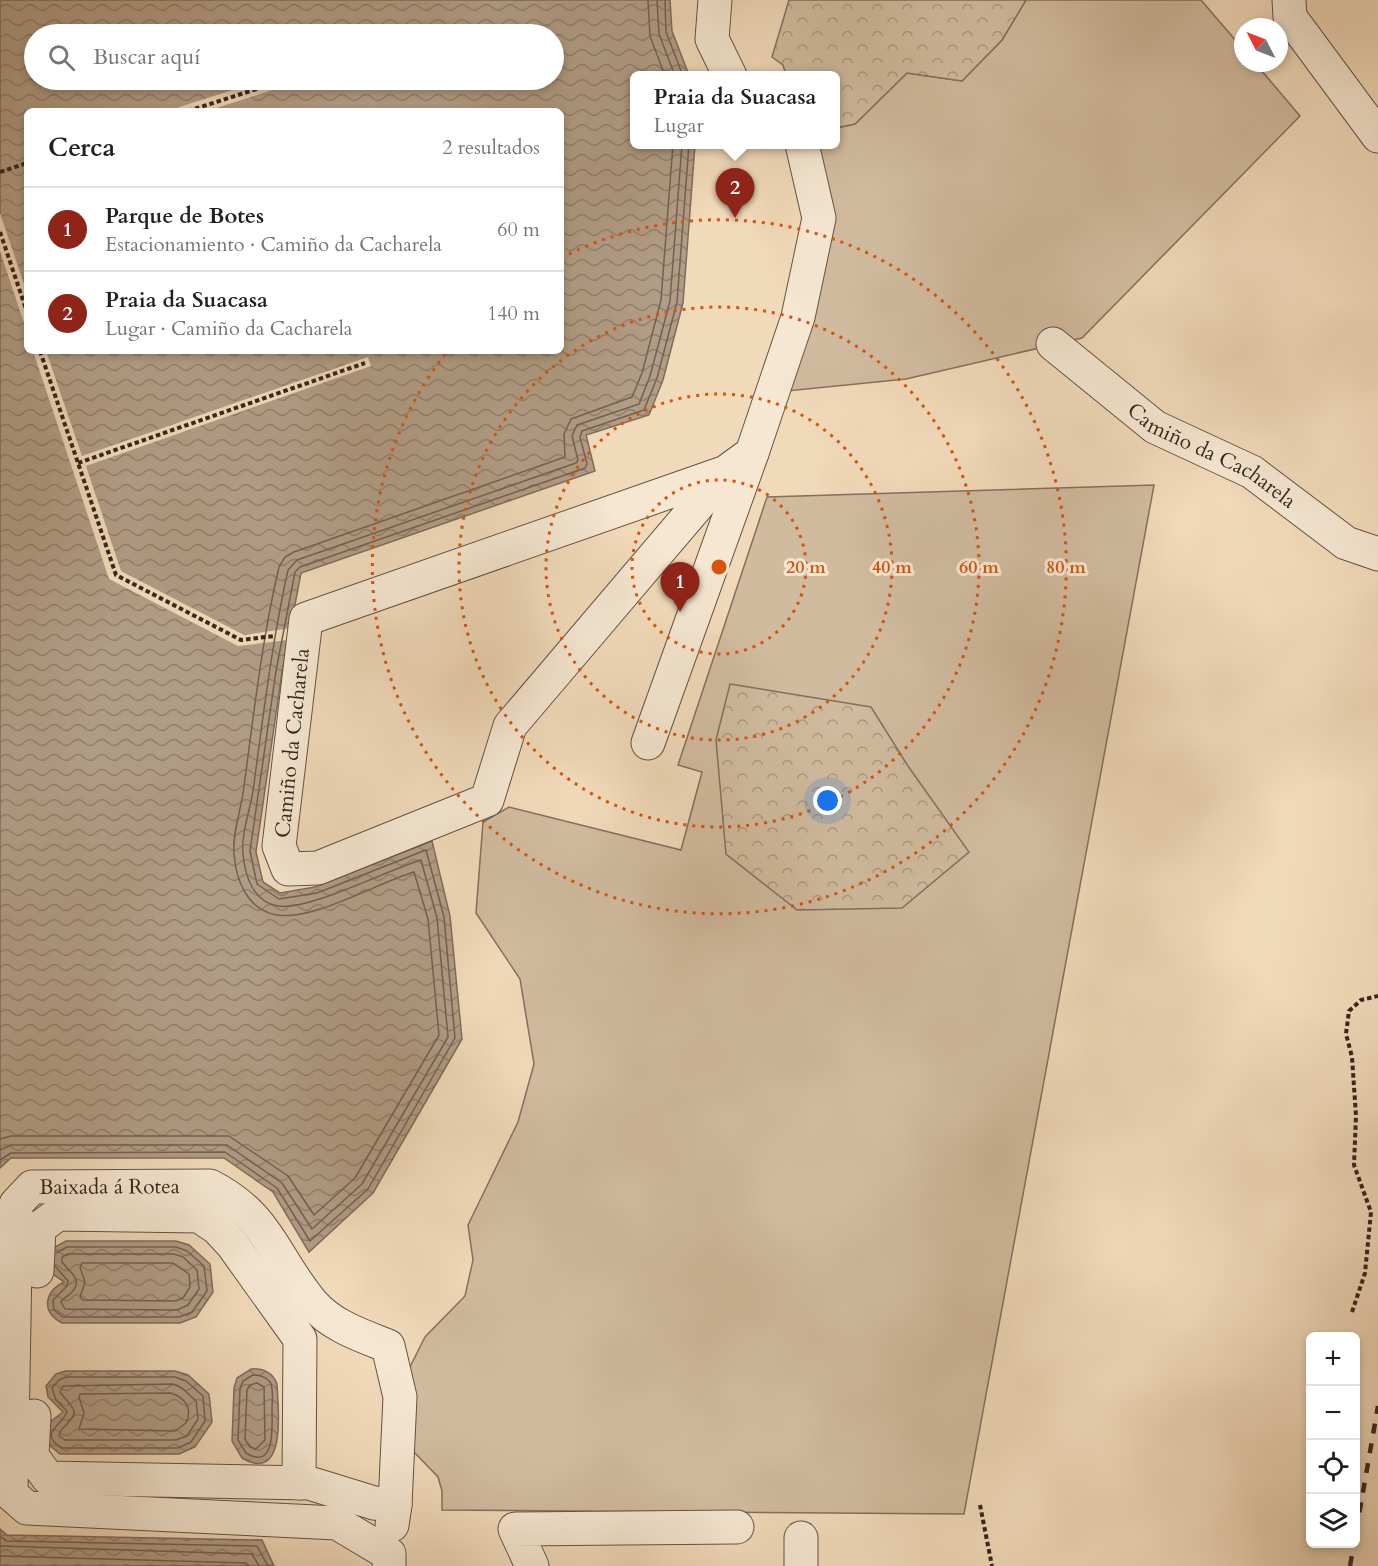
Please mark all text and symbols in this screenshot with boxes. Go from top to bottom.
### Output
north arrow [1234,18,1288,72]
search box [24,24,564,90]
icon: search [45,41,78,74]
text: Buscar aquí [93,42,200,72]
popup [630,71,840,149]
text: Praia da Suacasa [653,82,817,112]
text: Lugar [653,112,704,139]
text: Cerca [48,130,115,165]
text: 2 resultados [442,134,540,161]
pin: 2 [716,168,754,218]
text: Parque de Botes [105,201,264,231]
text: 1 [62,216,73,243]
text: 60 m [497,216,540,243]
text: Estacionamiento · Camiño da Cacharela [105,231,442,258]
text: Praia da Suacasa [105,285,268,315]
text: 2 [62,300,73,327]
text: 140 m [487,300,540,327]
text: Lugar · Camiño da Cacharela [105,315,353,342]
street label: Camiño da Cacharela [1121,396,1302,515]
text: 20 m [786,555,826,580]
text: 40 m [872,555,912,580]
text: 60 m [959,555,999,580]
text: 80 m [1046,555,1086,580]
centre of rings [709,557,729,577]
pin: 1 [660,562,700,612]
street label: Camiño da Cacharela [268,647,317,839]
your location [813,786,842,815]
street label: Baixada á Rotea [39,1172,180,1202]
map controls [1306,1332,1360,1548]
button: + [1306,1332,1360,1386]
button: − [1306,1386,1360,1440]
button: locate [1306,1440,1360,1494]
button: layers [1306,1494,1360,1548]

